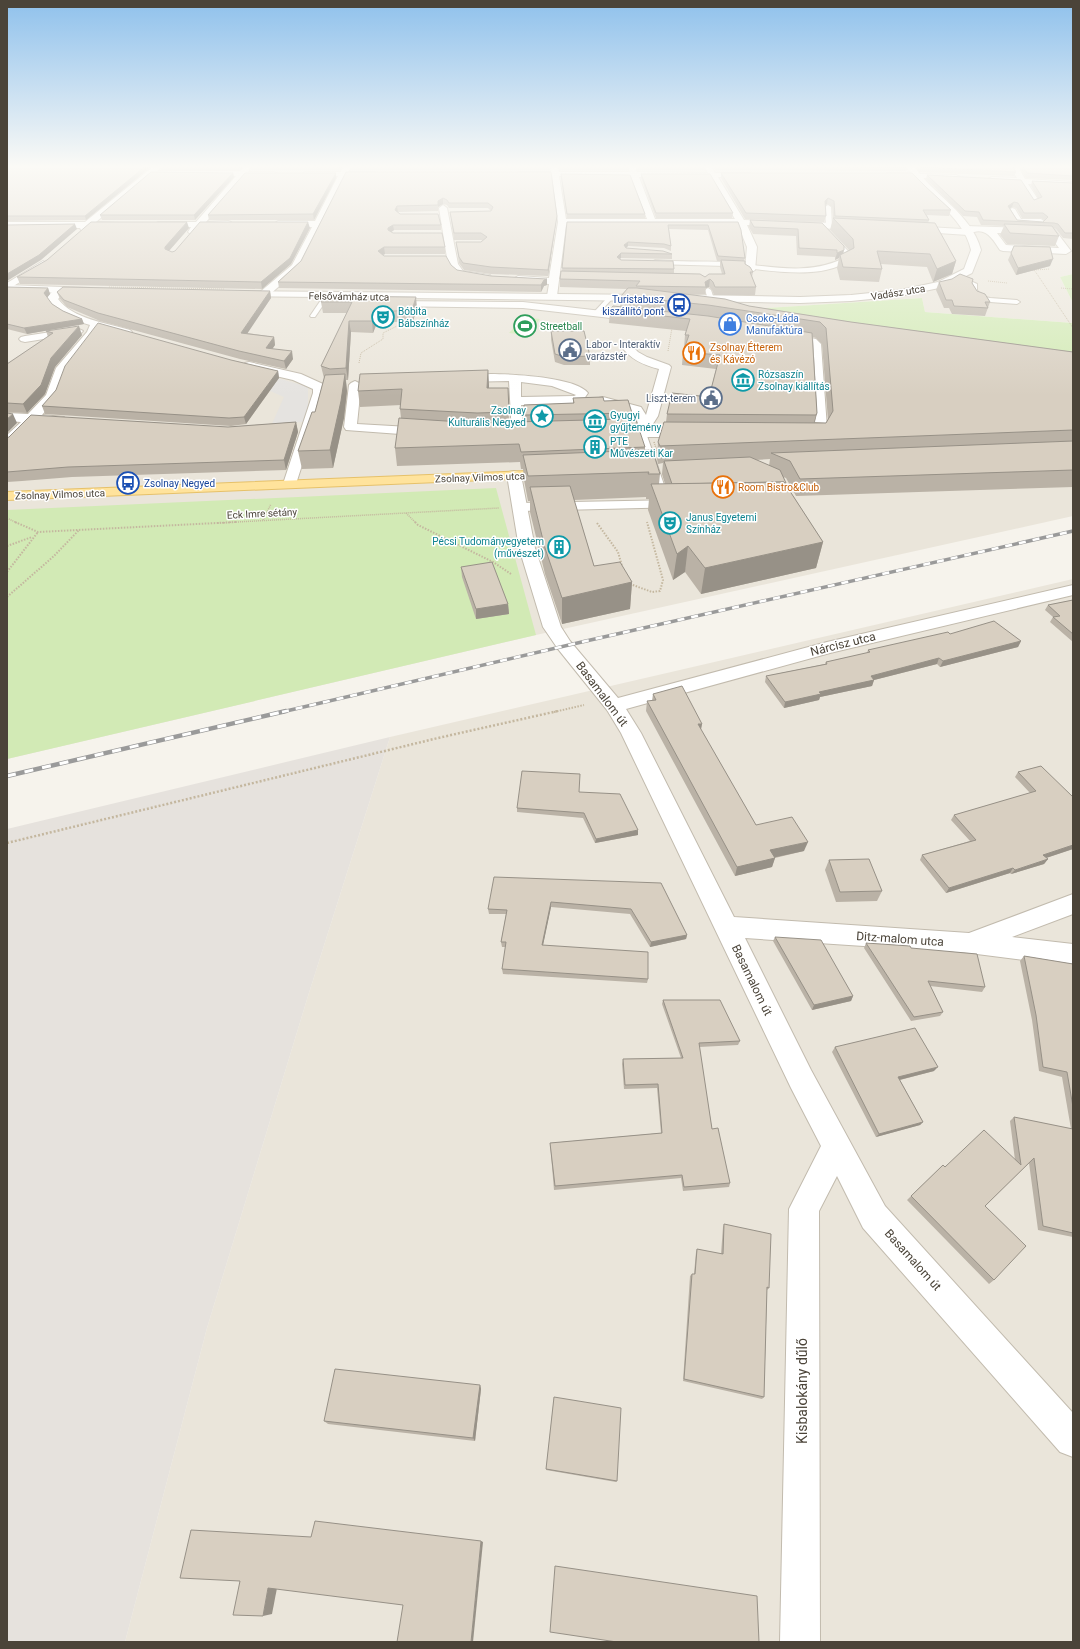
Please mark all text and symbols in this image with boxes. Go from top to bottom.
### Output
street label: Vadász utca [870,283,926,302]
street label: Felsővámház utca [309,290,389,303]
bus stop icon: Turistabusz kiszállító pont [666,292,692,318]
place label: Turistabusz kiszállító pont [602,294,664,317]
theatre icon: Bóbita Bábszínház [370,304,396,330]
place label: Bóbita Bábszínház [398,306,449,329]
shop icon: Csoko-Láda Manufaktúra [717,311,743,337]
sports icon: Streetball [512,313,538,339]
place label: Csoko-Láda Manufaktúra [746,313,803,336]
place label: Streetball [540,321,582,332]
public building icon: Labor - Interaktív varázstér [557,337,583,363]
place label: Labor - Interaktív varázstér [586,339,661,362]
restaurant icon: Zsolnay Étterem és Kávézó [681,340,707,366]
place label: Zsolnay Étterem és Kávézó [710,341,783,365]
museum icon: Rózsaszín Zsolnay kiállítás [730,367,756,393]
place label: Rózsaszín Zsolnay kiállítás [758,369,830,392]
public building icon: Liszt-terem [698,385,724,411]
place label: Liszt-terem [646,393,696,404]
place icon: Zsolnay Kulturális Negyed [529,403,555,429]
place label: Zsolnay Kulturális Negyed [448,405,526,428]
museum icon: Gyugyi gyűjtemény [582,408,608,434]
place label: Gyugyi gyűjtemény [610,410,661,433]
building icon: PTE Művészeti Kar [582,434,608,460]
place label: PTE Művészeti Kar [610,436,674,459]
bus stop icon: Zsolnay Negyed [115,470,141,496]
street label: Zsolnay Vilmos utca [435,470,525,485]
restaurant icon: Room Bistro&Club [710,474,736,500]
place label: Zsolnay Negyed [144,478,215,489]
place label: Room Bistro&Club [738,482,820,493]
street label: Zsolnay Vilmos utca [15,487,105,502]
street label: Eck Imre sétány [227,506,298,521]
theatre icon: Janus Egyetemi Színház [657,510,683,536]
place label: Janus Egyetemi Színház [686,512,757,535]
building icon: Pécsi Tudományegyetem (művészet) [546,534,572,560]
place label: Pécsi Tudományegyetem (művészet) [432,536,544,560]
street label: Nárcisz utca [809,629,877,659]
street label: Basamalom út [573,659,631,729]
street label: Ditz-malom utca [856,929,944,949]
street label: Basamalom út [729,942,775,1018]
street label: Basamalom út [882,1226,944,1294]
street label: Kisbalokány dűlő [794,1338,810,1444]

